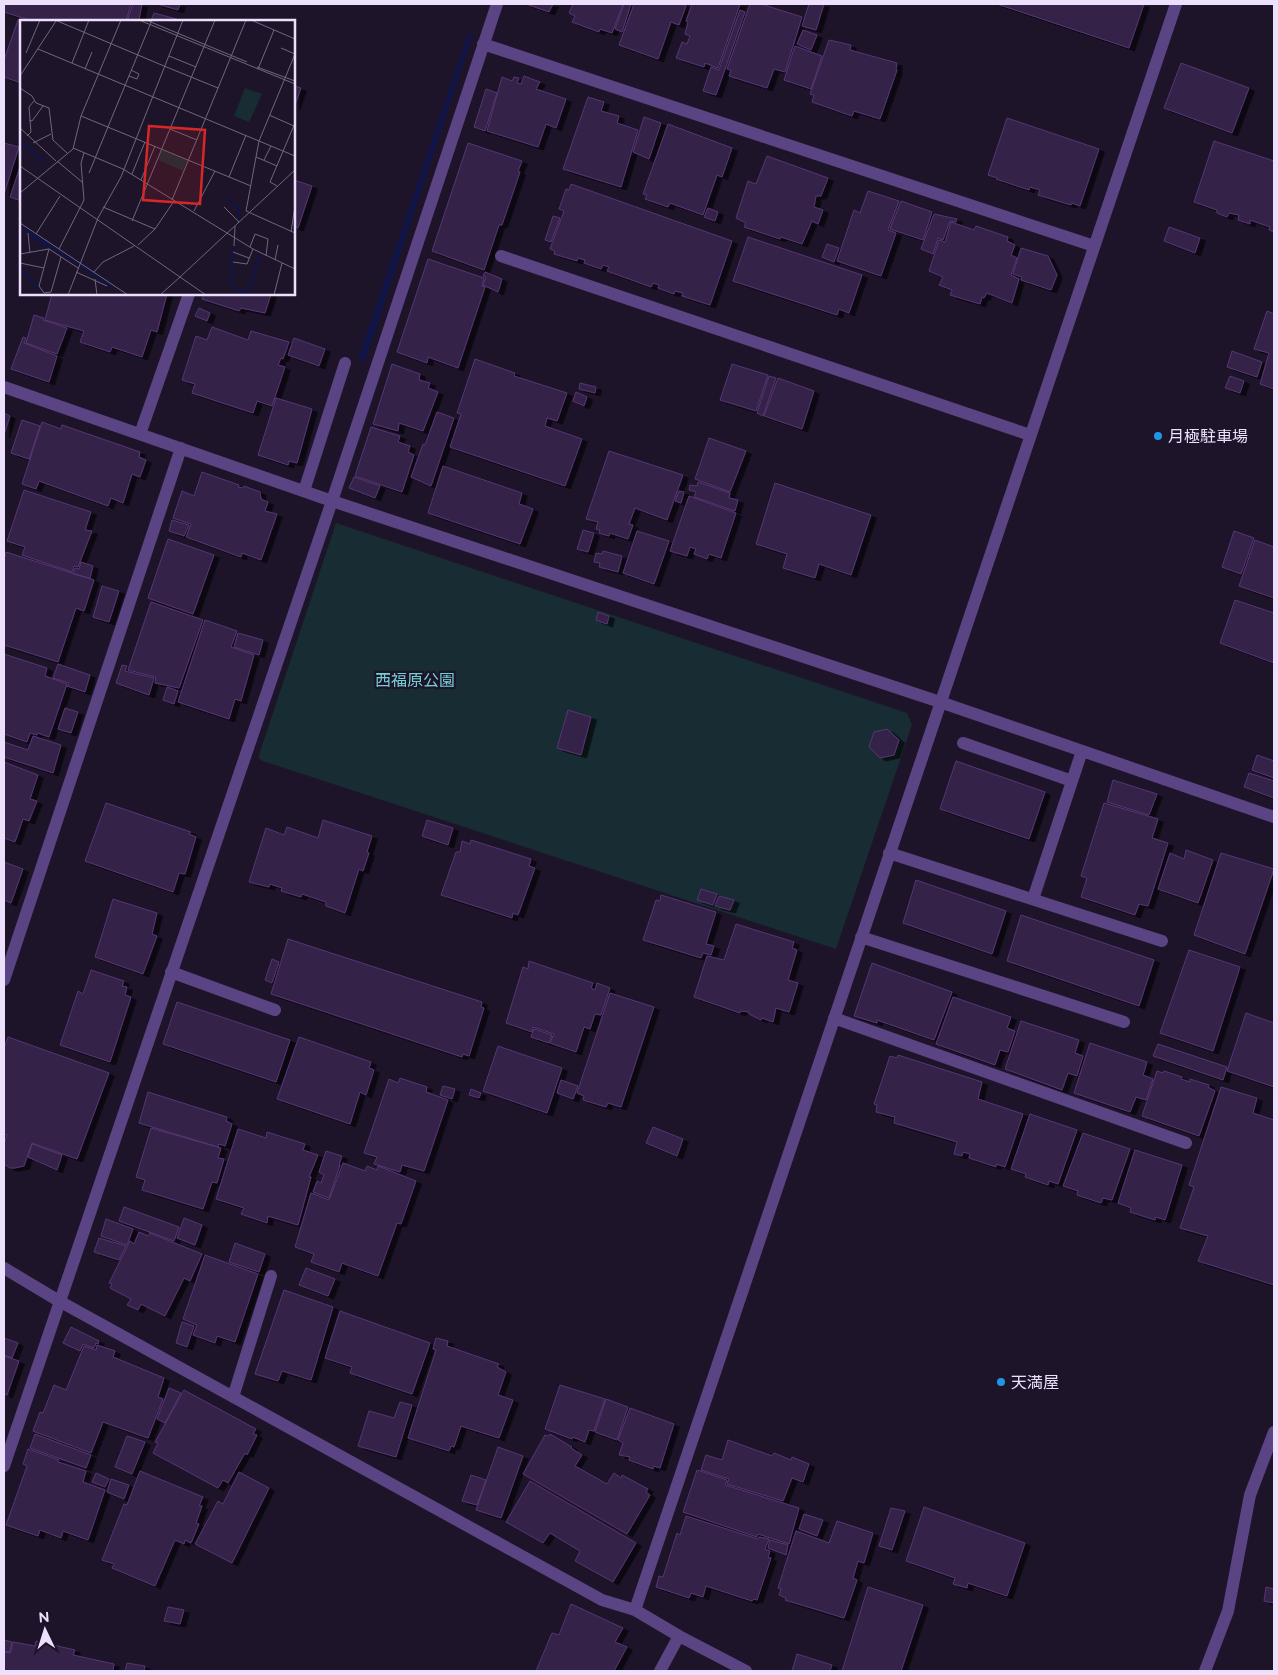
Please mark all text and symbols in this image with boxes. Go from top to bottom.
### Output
inset map [20,20,295,295]
place label: 月極駐車場 [1168,427,1248,446]
marker: 月極駐車場 [1152,430,1164,442]
park label: 西福原公園 [375,671,455,690]
place label: 天満屋 [1011,1373,1059,1392]
marker: 天満屋 [995,1376,1007,1388]
north arrow [20,1605,70,1655]
text: N [38,1609,50,1625]

